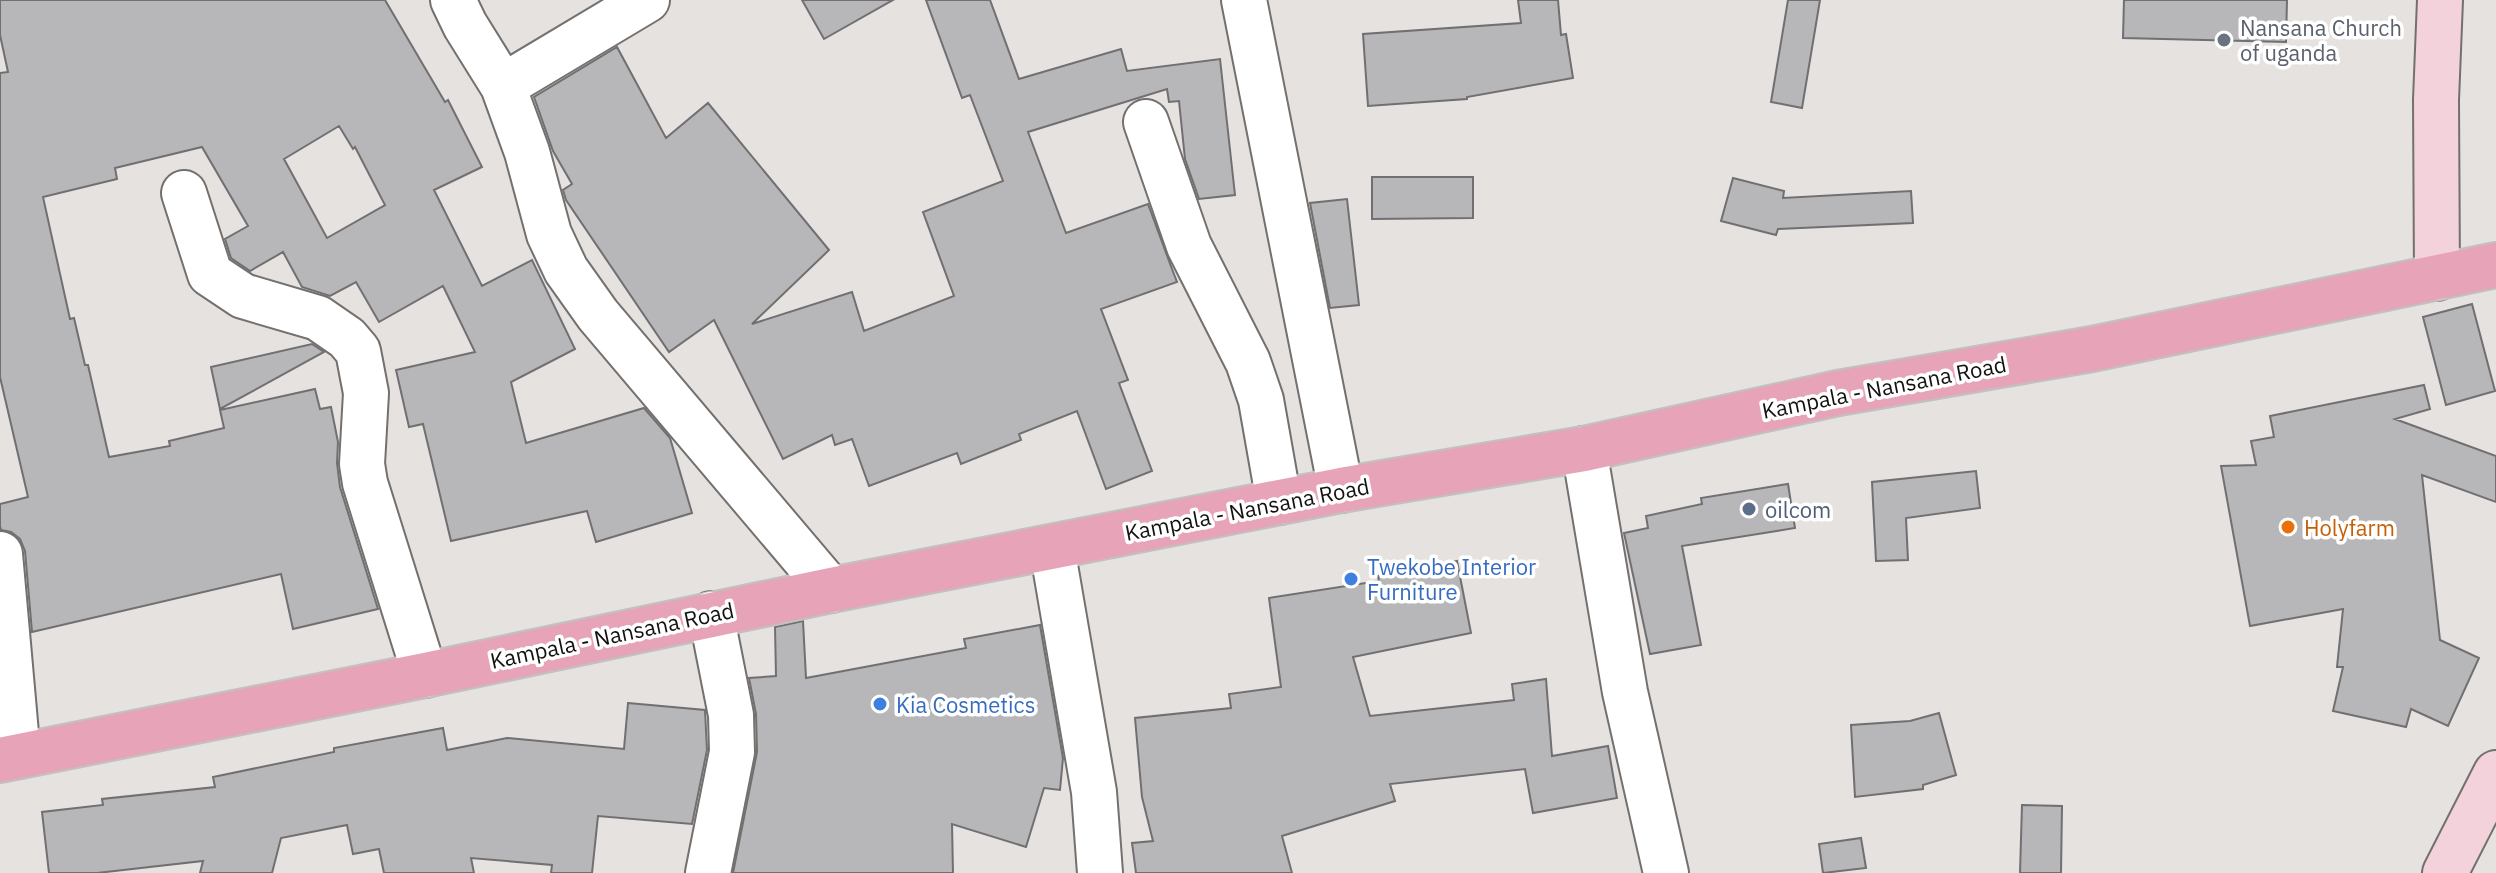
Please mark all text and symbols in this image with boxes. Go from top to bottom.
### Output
place label: Nansana Church of uganda [2240,13,2402,67]
marker: Nansana Church of uganda [2215,31,2233,49]
street label: Kampala - Nansana Road [1759,349,2009,425]
street label: Kampala - Nansana Road [1122,471,1372,547]
place label: oilcom [1765,495,1831,524]
marker: oilcom [1740,500,1758,518]
place label: Holyfarm [2304,513,2395,542]
marker: Holyfarm [2279,518,2297,536]
place label: Twekobe Interior Furniture [1367,552,1536,606]
marker: Twekobe Interior Furniture [1342,570,1360,588]
street label: Kampala - Nansana Road [488,595,736,675]
place label: Kia Cosmetics [896,690,1035,719]
marker: Kia Cosmetics [871,695,889,713]

